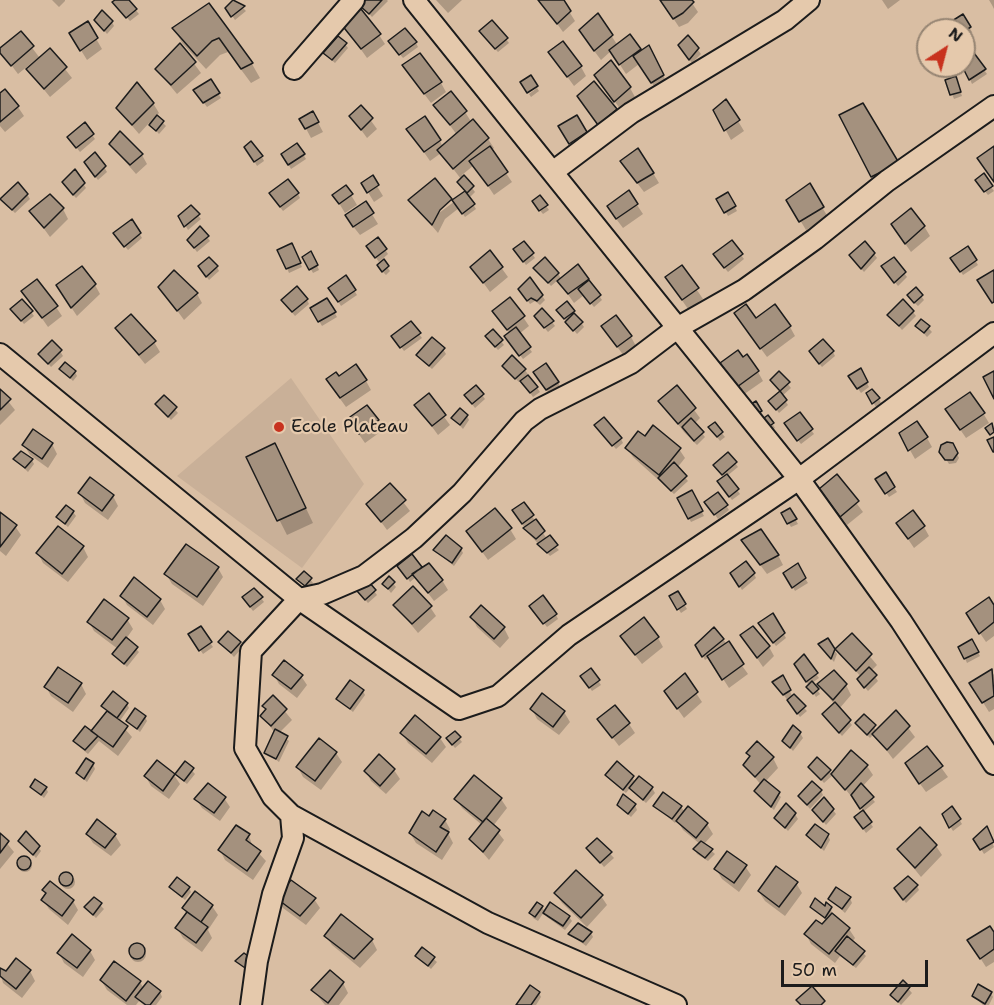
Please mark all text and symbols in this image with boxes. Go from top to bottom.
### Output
north arrow [916,18,976,78]
text: N [944,22,967,47]
place label: Ecole Plateau [291,416,408,438]
marker: Ecole Plateau [272,420,286,434]
scale bar [784,948,931,986]
text: 50 m [792,958,837,982]

